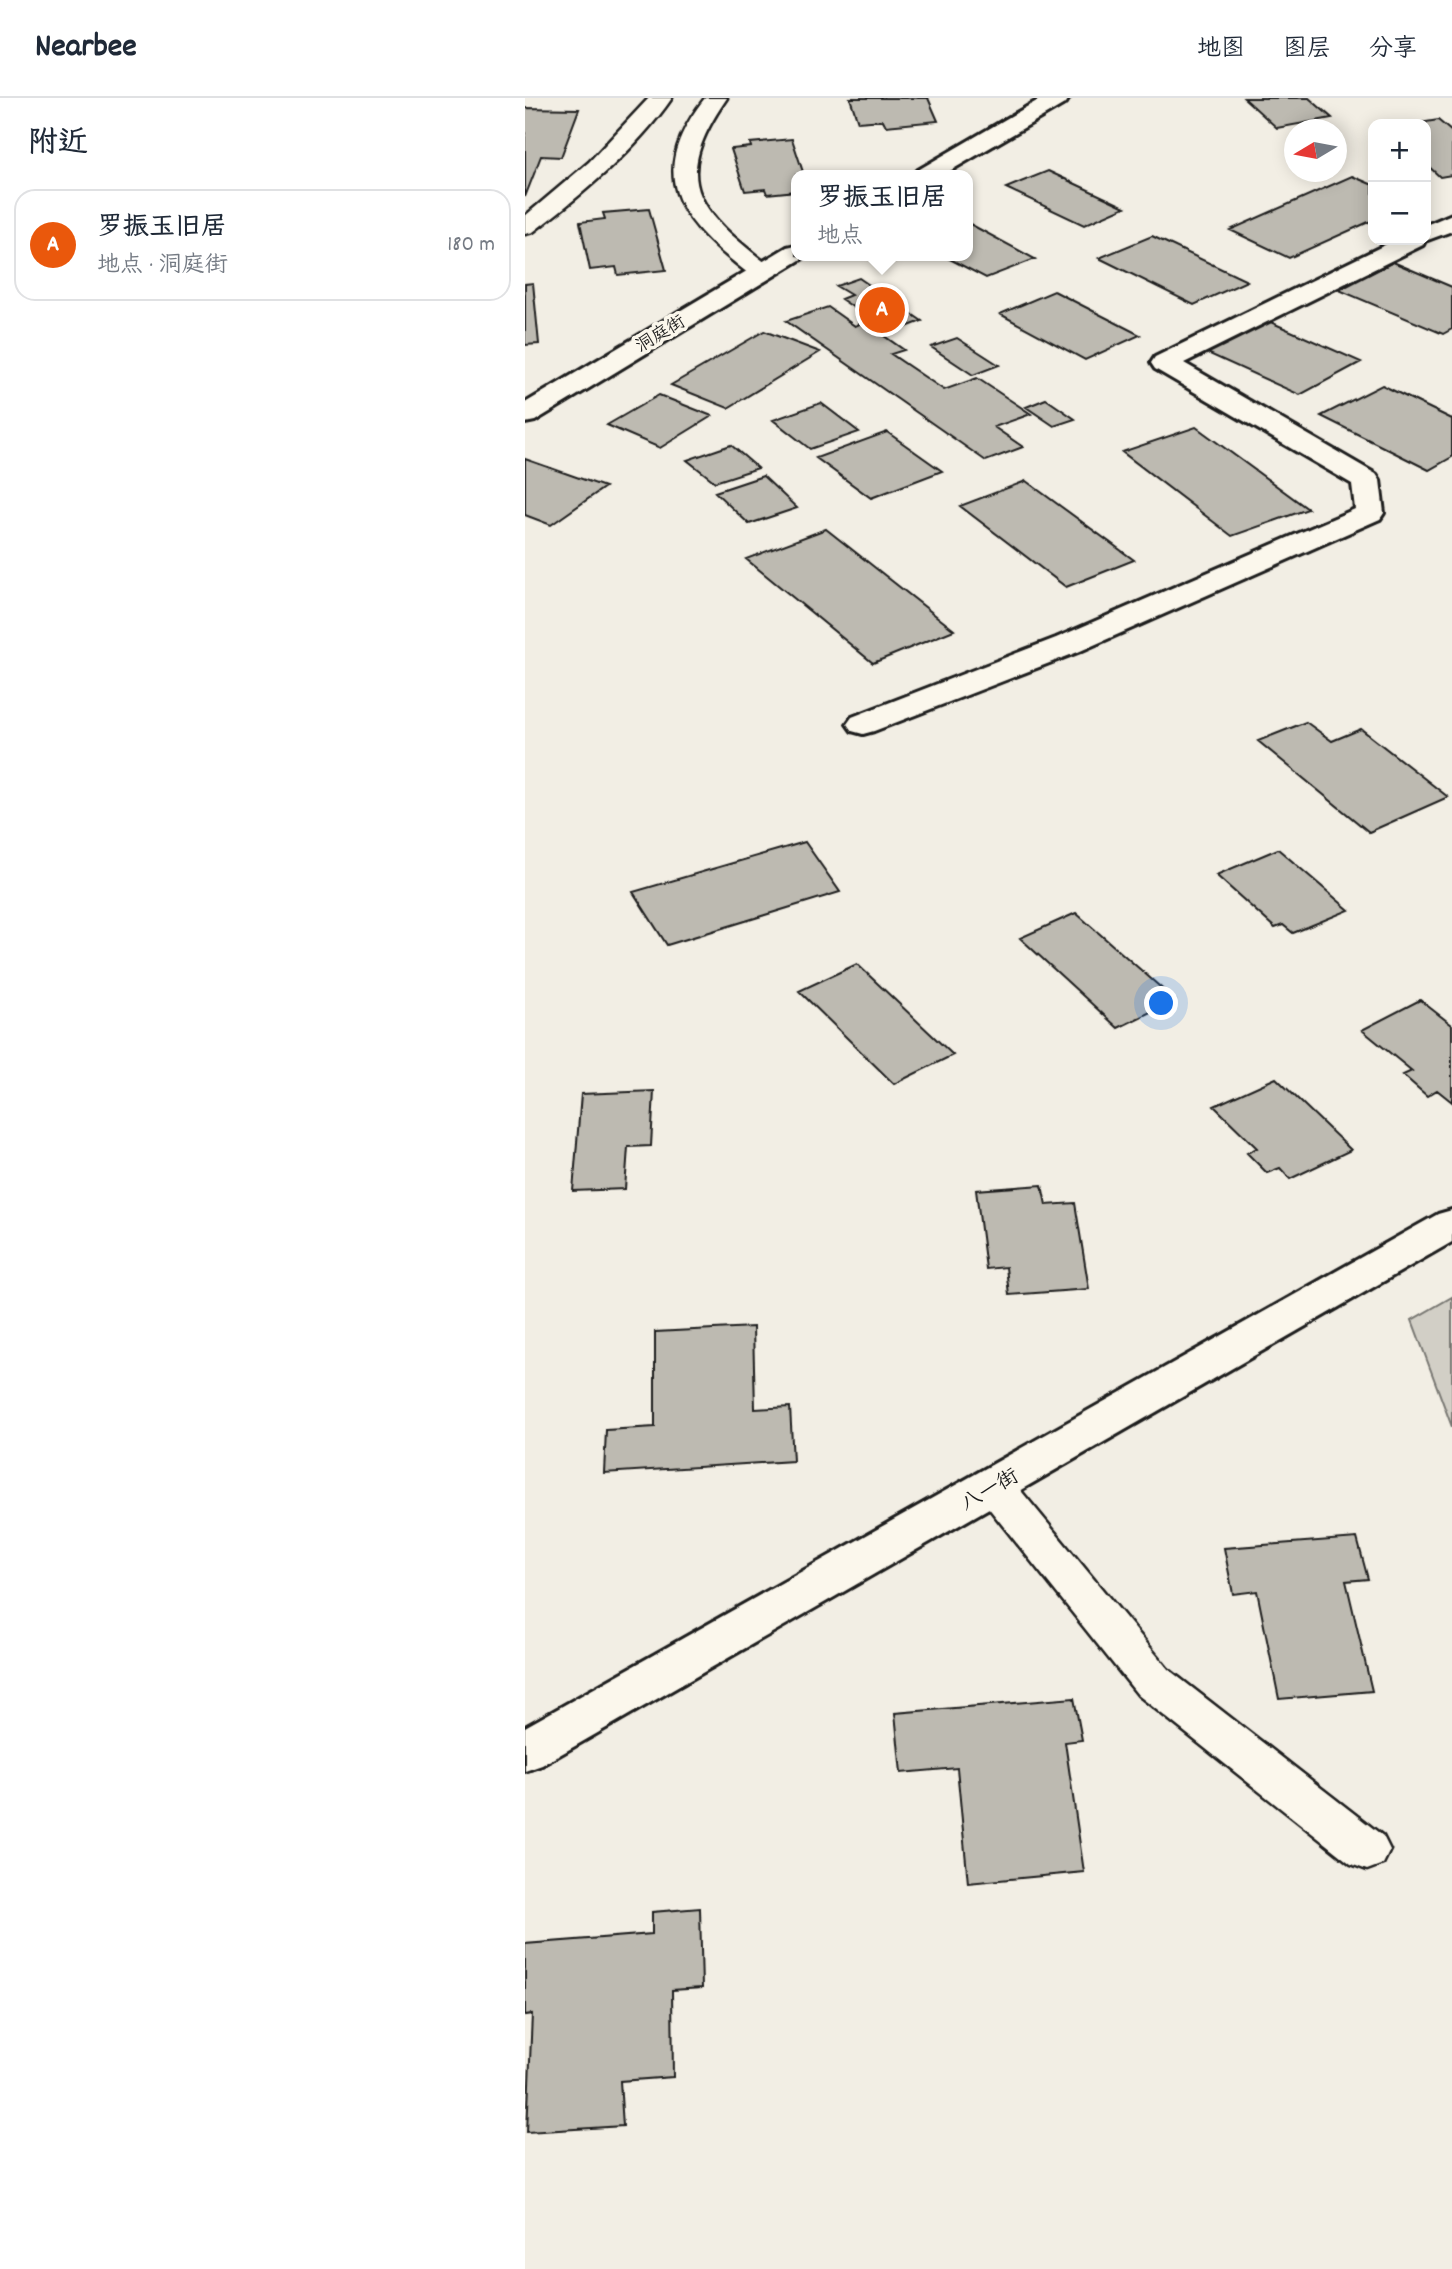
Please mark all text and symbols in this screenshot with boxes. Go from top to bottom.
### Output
text: Nearbee [35,25,137,72]
text: 地图 [1197,33,1245,67]
text: 图层 [1283,33,1331,67]
text: 分享 [1369,33,1417,67]
north arrow [1284,119,1347,182]
map controls [1368,119,1431,245]
button: + [1368,119,1431,182]
text: 附近 [28,124,88,167]
popup [791,170,973,261]
text: 罗振玉旧居 [817,181,947,218]
button: − [1368,182,1431,245]
text: 罗振玉旧居 [97,210,227,247]
text: 地点 [817,221,863,254]
text: A [47,229,59,262]
text: 180 m [447,229,495,262]
text: 地点 · 洞庭街 [97,250,228,283]
pin: A [859,284,905,336]
street label: 洞庭街 [632,311,691,360]
your location [1144,986,1178,1020]
street label: 八一街 [956,1463,1025,1520]

